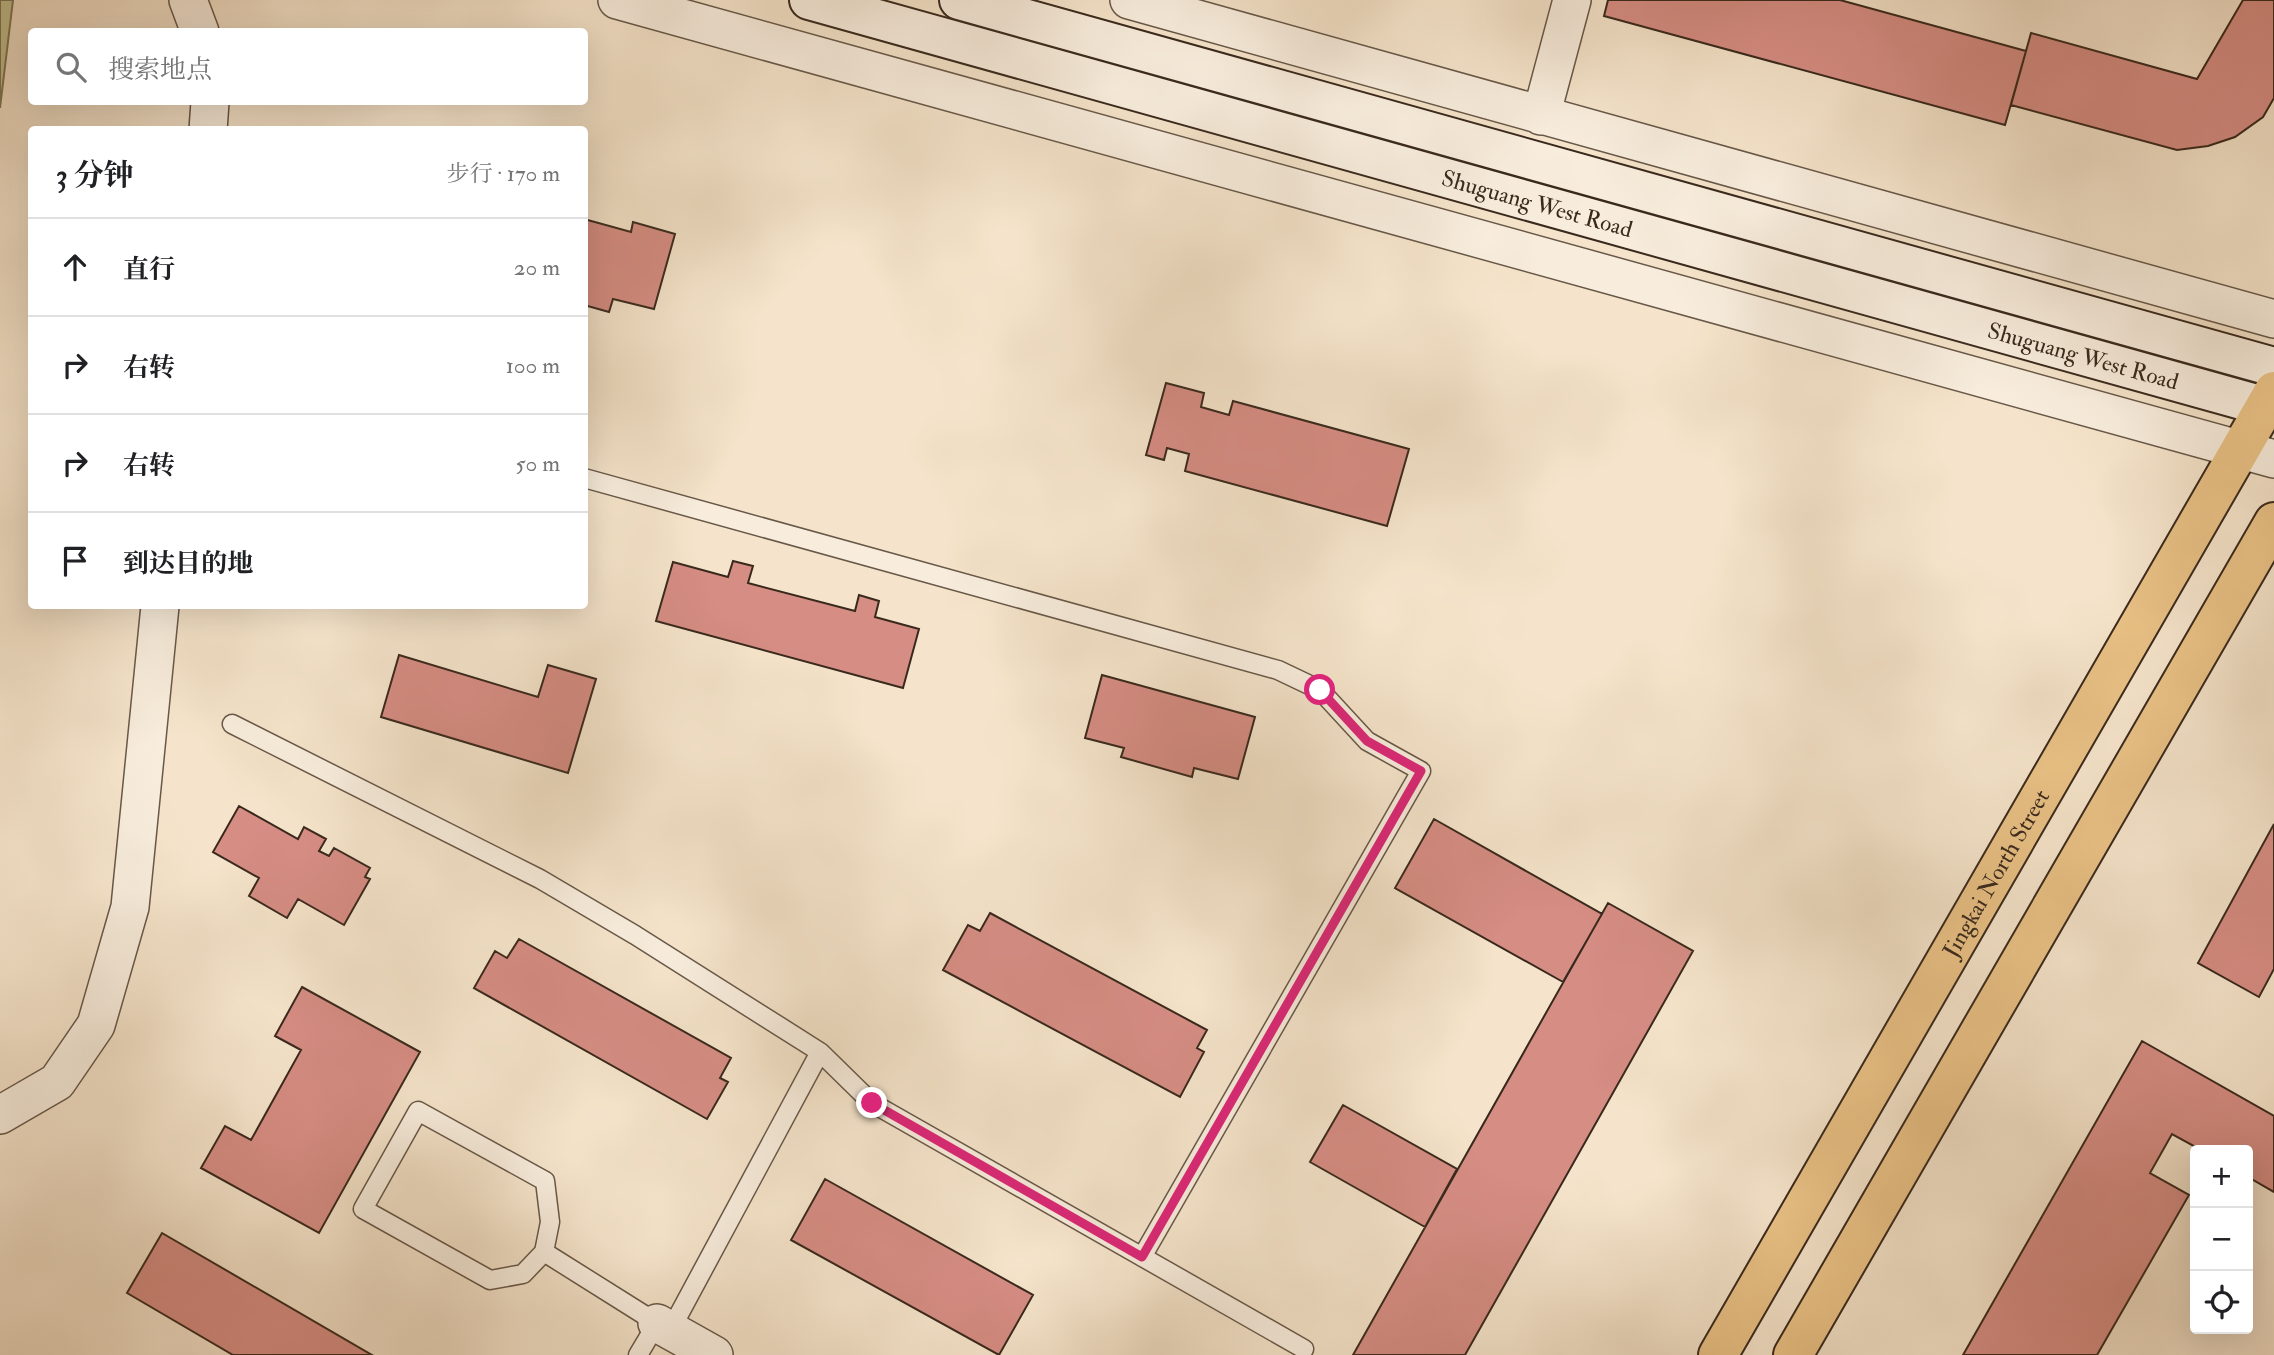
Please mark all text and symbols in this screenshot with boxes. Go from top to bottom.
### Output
search box [28,28,588,105]
icon: search [52,48,90,86]
text: 搜索地点 [108,54,212,86]
text: 3 分钟 [56,157,134,194]
text: 步行 · 170 m [447,159,560,188]
street label: Shuguang West Road [1438,163,1636,244]
icon: ahead [56,248,94,286]
text: 20 m [514,253,560,282]
text: 直行 [123,254,175,286]
street label: Shuguang West Road [1985,315,2182,396]
icon: right [56,346,94,384]
text: 100 m [506,351,560,380]
text: 右转 [123,352,175,384]
icon: right [56,444,94,482]
text: 50 m [516,449,560,478]
text: 右转 [123,450,175,482]
icon: arrive [56,542,94,580]
text: 到达目的地 [123,548,253,580]
route start [1304,674,1335,705]
street label: Jingkai North Street [1935,784,2056,963]
route end [856,1087,887,1118]
map controls [2190,1145,2253,1334]
button: + [2190,1145,2253,1208]
button: − [2190,1208,2253,1271]
button: locate [2190,1271,2253,1334]

